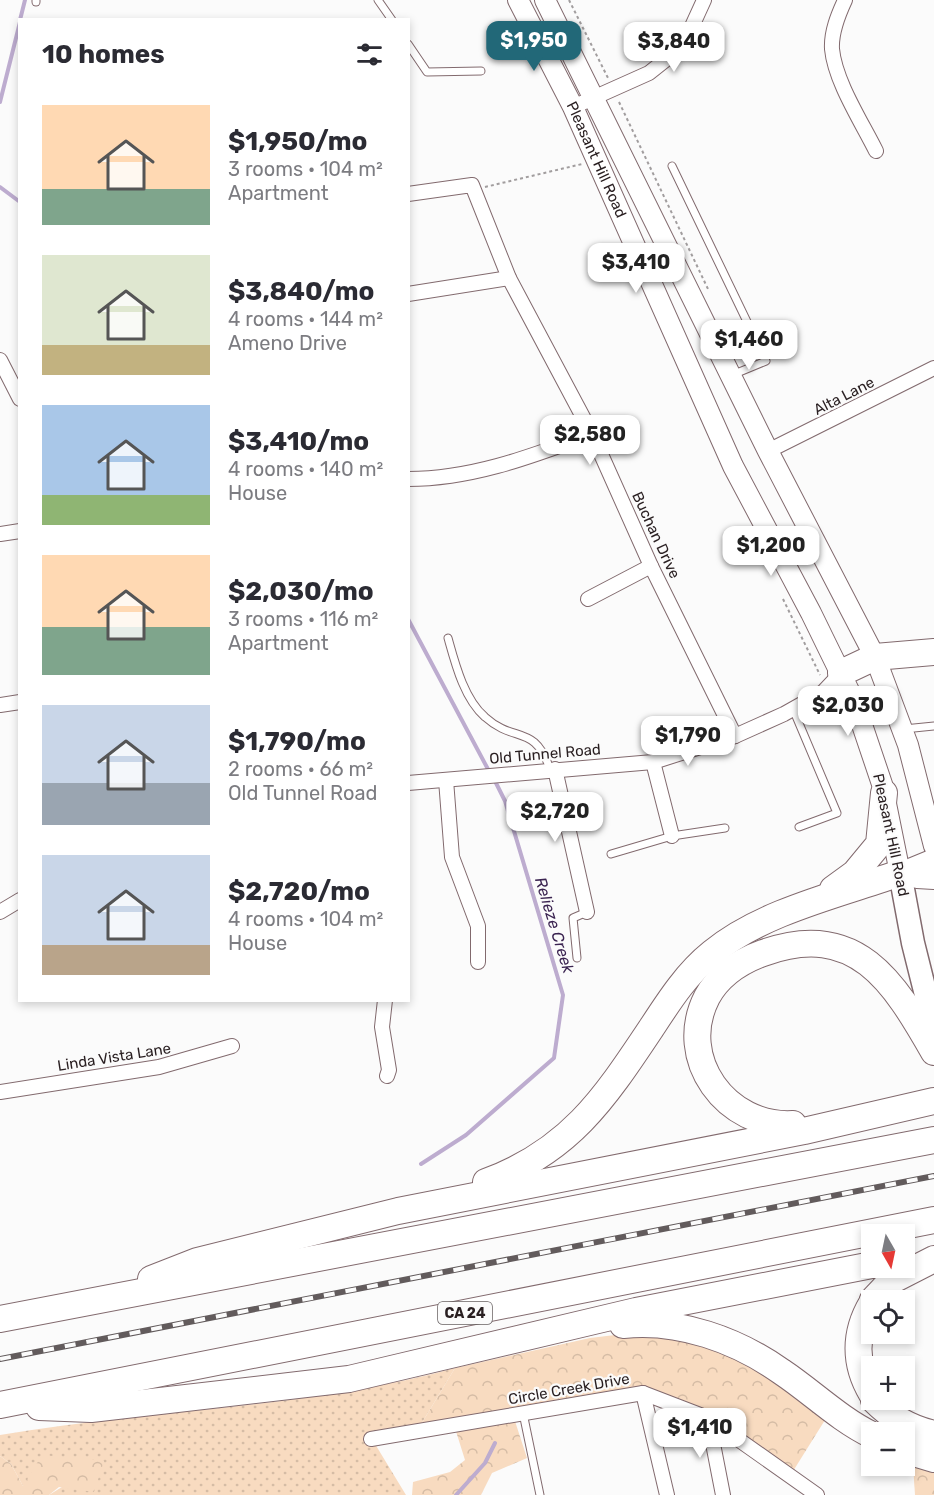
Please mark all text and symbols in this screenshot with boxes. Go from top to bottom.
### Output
pin: $1,950 [485,21,583,72]
pin: $3,840 [625,22,723,73]
text: $1,950 [500,28,568,52]
text: $3,840 [638,29,710,53]
icon: filters [353,38,386,71]
text: 10 homes [42,39,165,70]
street label: Pleasant Hill Road [563,98,630,221]
text: $1,950/mo [228,126,367,157]
icon: home [90,129,162,201]
text: 3 rooms · 104 m² [228,157,383,181]
text: Apartment [228,181,329,205]
pin: $3,410 [587,243,685,294]
text: $3,410 [602,250,670,274]
text: $3,840/mo [228,276,374,307]
icon: home [90,279,162,351]
text: 4 rooms · 144 m² [228,307,383,331]
pin: $1,460 [700,320,798,371]
text: $1,460 [715,327,784,351]
text: Ameno Drive [228,331,347,355]
street label: Alta Lane [811,373,877,419]
pin: $2,580 [541,415,639,466]
text: $2,580 [554,422,626,446]
text: $3,410/mo [228,426,369,457]
icon: home [90,429,162,501]
text: 4 rooms · 140 m² [228,457,383,481]
text: House [228,481,287,505]
street label: Buchan Drive [628,489,684,581]
pin: $1,200 [722,526,820,577]
text: $1,200 [736,533,806,557]
text: $2,030/mo [228,576,374,607]
icon: home [90,579,162,651]
text: 3 rooms · 116 m² [228,607,378,631]
text: Apartment [228,631,329,655]
pin: $2,030 [799,686,897,737]
text: $2,030 [812,693,884,717]
pin: $1,790 [639,716,737,767]
text: $1,790 [655,723,721,747]
text: $1,790/mo [228,726,366,757]
icon: home [90,729,162,801]
street label: Old Tunnel Road [488,740,602,768]
text: 2 rooms · 66 m² [228,757,373,781]
street label: Pleasant Hill Road [869,772,913,898]
text: Old Tunnel Road [228,781,377,805]
pin: $2,720 [506,792,604,843]
text: $2,720 [520,799,590,823]
water label: Relieze Creek [531,875,578,976]
text: $2,720/mo [228,876,370,907]
icon: home [90,879,162,951]
text: 4 rooms · 104 m² [228,907,383,931]
text: House [228,931,287,955]
street label: Linda Vista Lane [56,1039,172,1075]
north arrow [861,1224,915,1278]
map controls [861,1224,915,1476]
button: locate [861,1290,915,1344]
road number: CA 24 [438,1302,492,1324]
button: + [861,1356,915,1410]
street label: Circle Creek Drive [507,1369,631,1409]
pin: $1,410 [651,1408,749,1459]
text: $1,410 [667,1415,733,1439]
button: − [861,1422,915,1476]

